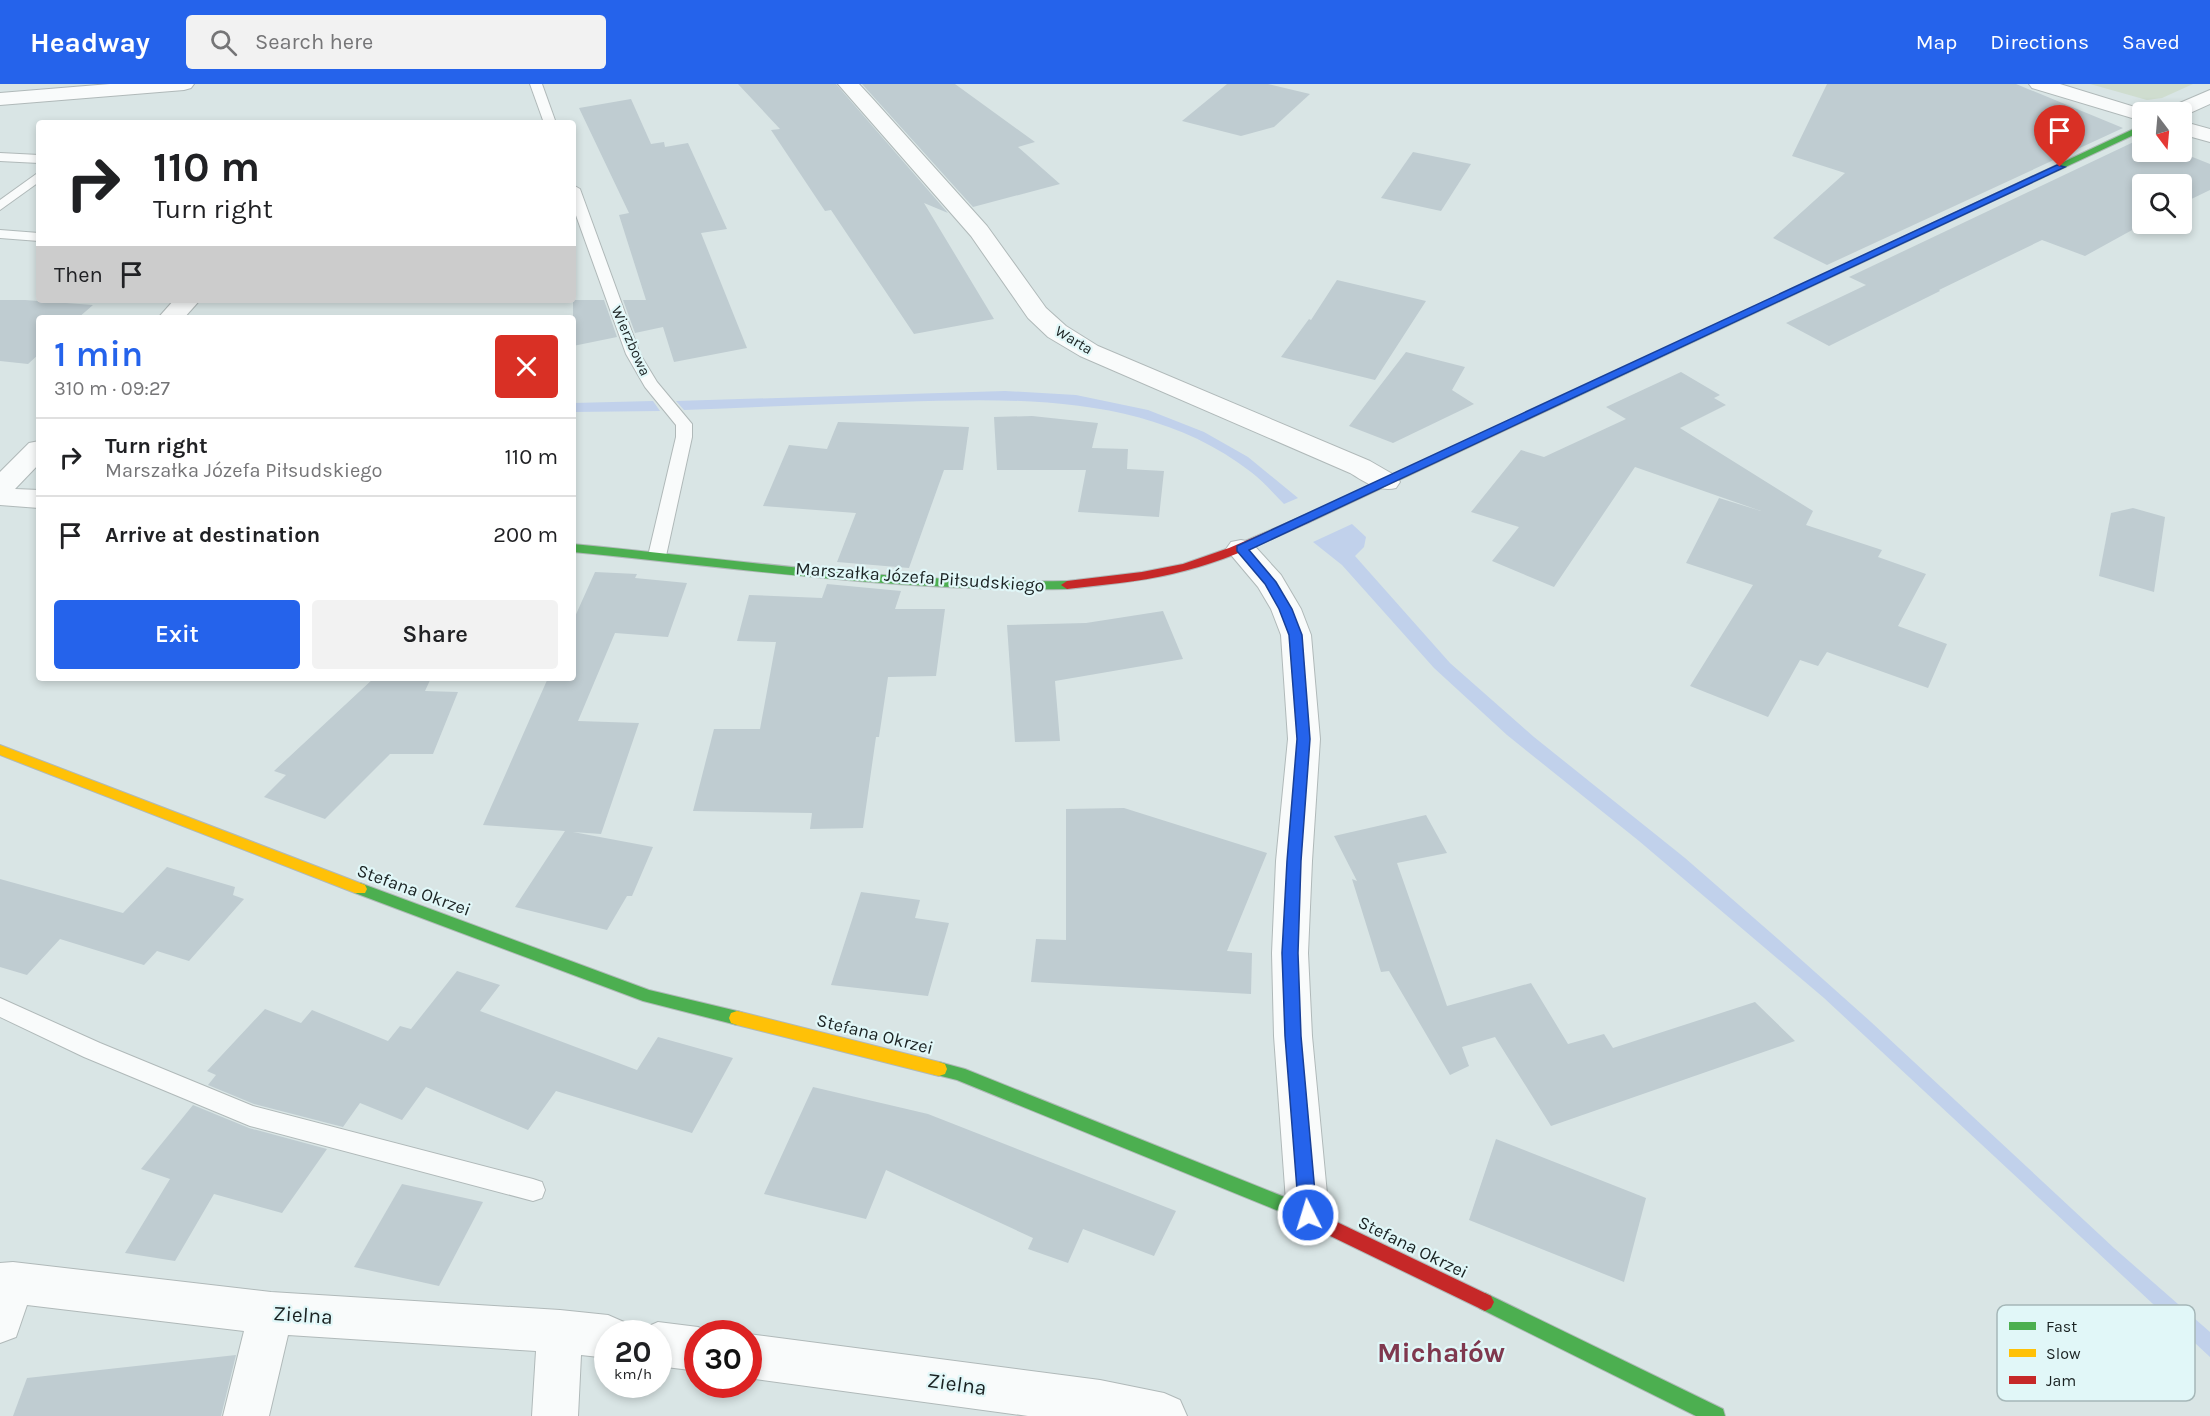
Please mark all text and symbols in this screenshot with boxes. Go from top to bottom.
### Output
search box [186,15,606,69]
text: Headway [30,26,150,59]
icon: search [207,26,240,59]
text: Search here [255,29,373,55]
text: Map [1916,30,1957,54]
text: Directions [1990,30,2089,54]
text: Saved [2122,30,2180,54]
north arrow [2132,102,2192,162]
map controls [2132,102,2192,234]
pin [2034,105,2085,167]
icon: arrive [2043,114,2076,147]
text: 110 m [153,142,260,192]
icon: right [54,144,132,222]
button: search [2132,174,2192,234]
text: Turn right [153,193,273,225]
icon: arrive [115,258,148,291]
text: Then [54,262,103,288]
street label: Wierzbowa [608,303,654,379]
street label: Warta [1052,322,1096,358]
text: 1 min [54,333,143,375]
button: close [495,335,558,398]
text: 310 m · 09:27 [54,377,170,400]
text: Turn right [105,433,208,459]
icon: right [54,441,87,474]
text: 110 m [505,444,558,470]
text: Marszałka Józefa Piłsudskiego [105,459,383,482]
icon: arrive [54,519,87,552]
text: Arrive at destination [105,522,320,548]
text: 200 m [493,522,558,548]
street label: Marszałka Józefa Piłsudskiego [795,557,1045,597]
button: Exit [54,600,300,669]
button: Share [312,600,558,669]
street label: Stefana Okrzei [354,859,474,921]
street label: Stefana Okrzei [814,1009,936,1059]
position arrow [1276,1183,1340,1247]
street label: Stefana Okrzei [1355,1211,1471,1283]
street label: Zielna [272,1301,334,1329]
legend [1997,1305,2195,1401]
text: Fast [2046,1317,2077,1336]
speed limit sign: 30 [684,1320,762,1398]
text: 20 [614,1334,652,1370]
district label: Michałów [1377,1336,1505,1369]
text: Slow [2046,1344,2081,1363]
text: km/h [614,1365,652,1383]
street label: Zielna [926,1368,988,1400]
text: Jam [2046,1371,2076,1390]

